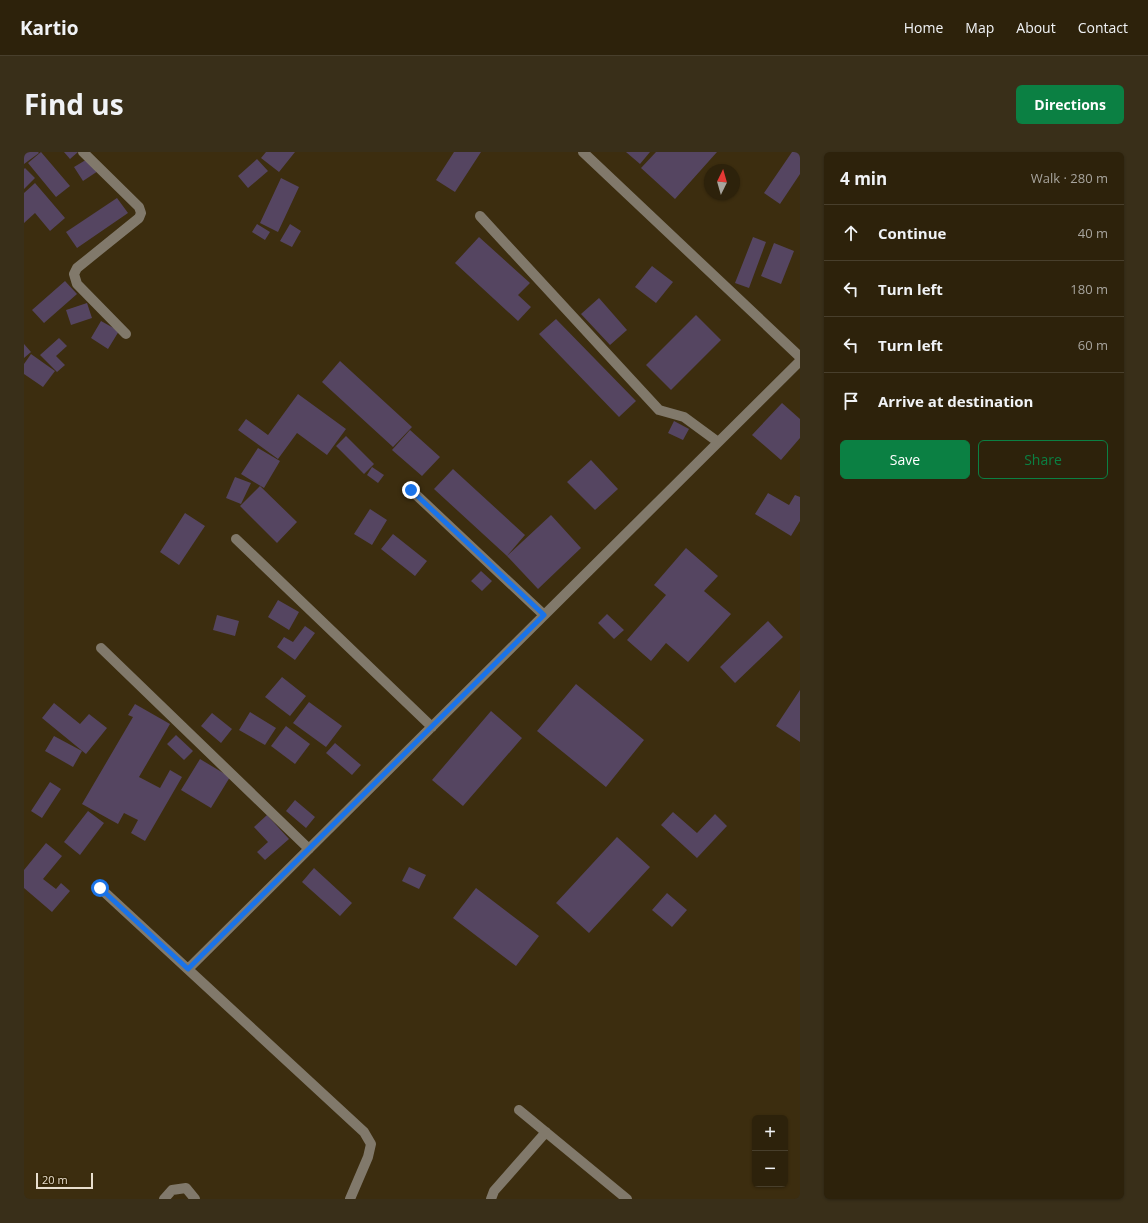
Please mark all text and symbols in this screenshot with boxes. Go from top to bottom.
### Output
text: Kartio [20,15,79,41]
text: Home [904,18,943,37]
text: Map [965,18,994,37]
text: About [1016,18,1056,37]
text: Contact [1078,18,1128,37]
text: Find us [24,85,124,123]
button: Directions [1016,85,1124,124]
north arrow [704,164,740,200]
text: 4 min [840,167,887,190]
text: Walk · 280 m [1031,169,1108,187]
icon: ahead [840,222,862,244]
text: Continue [878,223,946,243]
text: 40 m [1078,224,1108,242]
icon: left [840,278,862,300]
text: Turn left [878,279,943,299]
text: 180 m [1070,280,1108,298]
icon: left [840,334,862,356]
text: Turn left [878,335,943,355]
text: 60 m [1078,336,1108,354]
icon: arrive [840,390,862,412]
text: Arrive at destination [878,391,1033,411]
button: Save [840,440,970,479]
button: Share [978,440,1108,479]
route end [402,481,420,499]
route start [91,879,109,897]
map controls [752,1115,788,1187]
button: + [752,1115,788,1151]
button: − [752,1151,788,1187]
scale bar [36,1171,93,1190]
text: 20 m [42,1172,68,1187]

